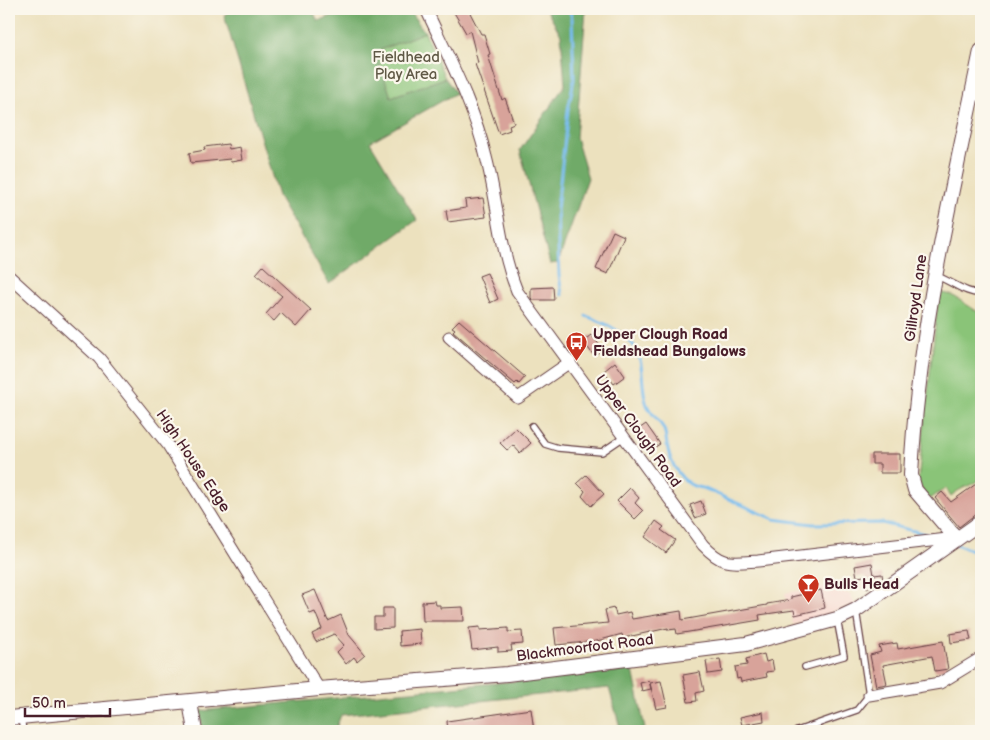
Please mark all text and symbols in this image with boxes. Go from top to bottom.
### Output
park label: Fieldhead Play Area [372,48,440,84]
street label: Gillroyd Lane [900,253,932,343]
place label: Upper Clough Road Fieldshead Bungalows [593,325,746,361]
bus stop icon: Upper Clough Road Fieldshead Bungalows [565,331,589,362]
street label: Upper Clough Road [591,371,685,491]
street label: High House Edge [152,406,234,516]
bar icon: Bulls Head [796,572,820,603]
place label: Bulls Head [824,575,899,594]
street label: Blackmoorfoot Road [515,630,655,666]
scale bar [25,685,110,717]
text: 50 m [32,694,66,713]

